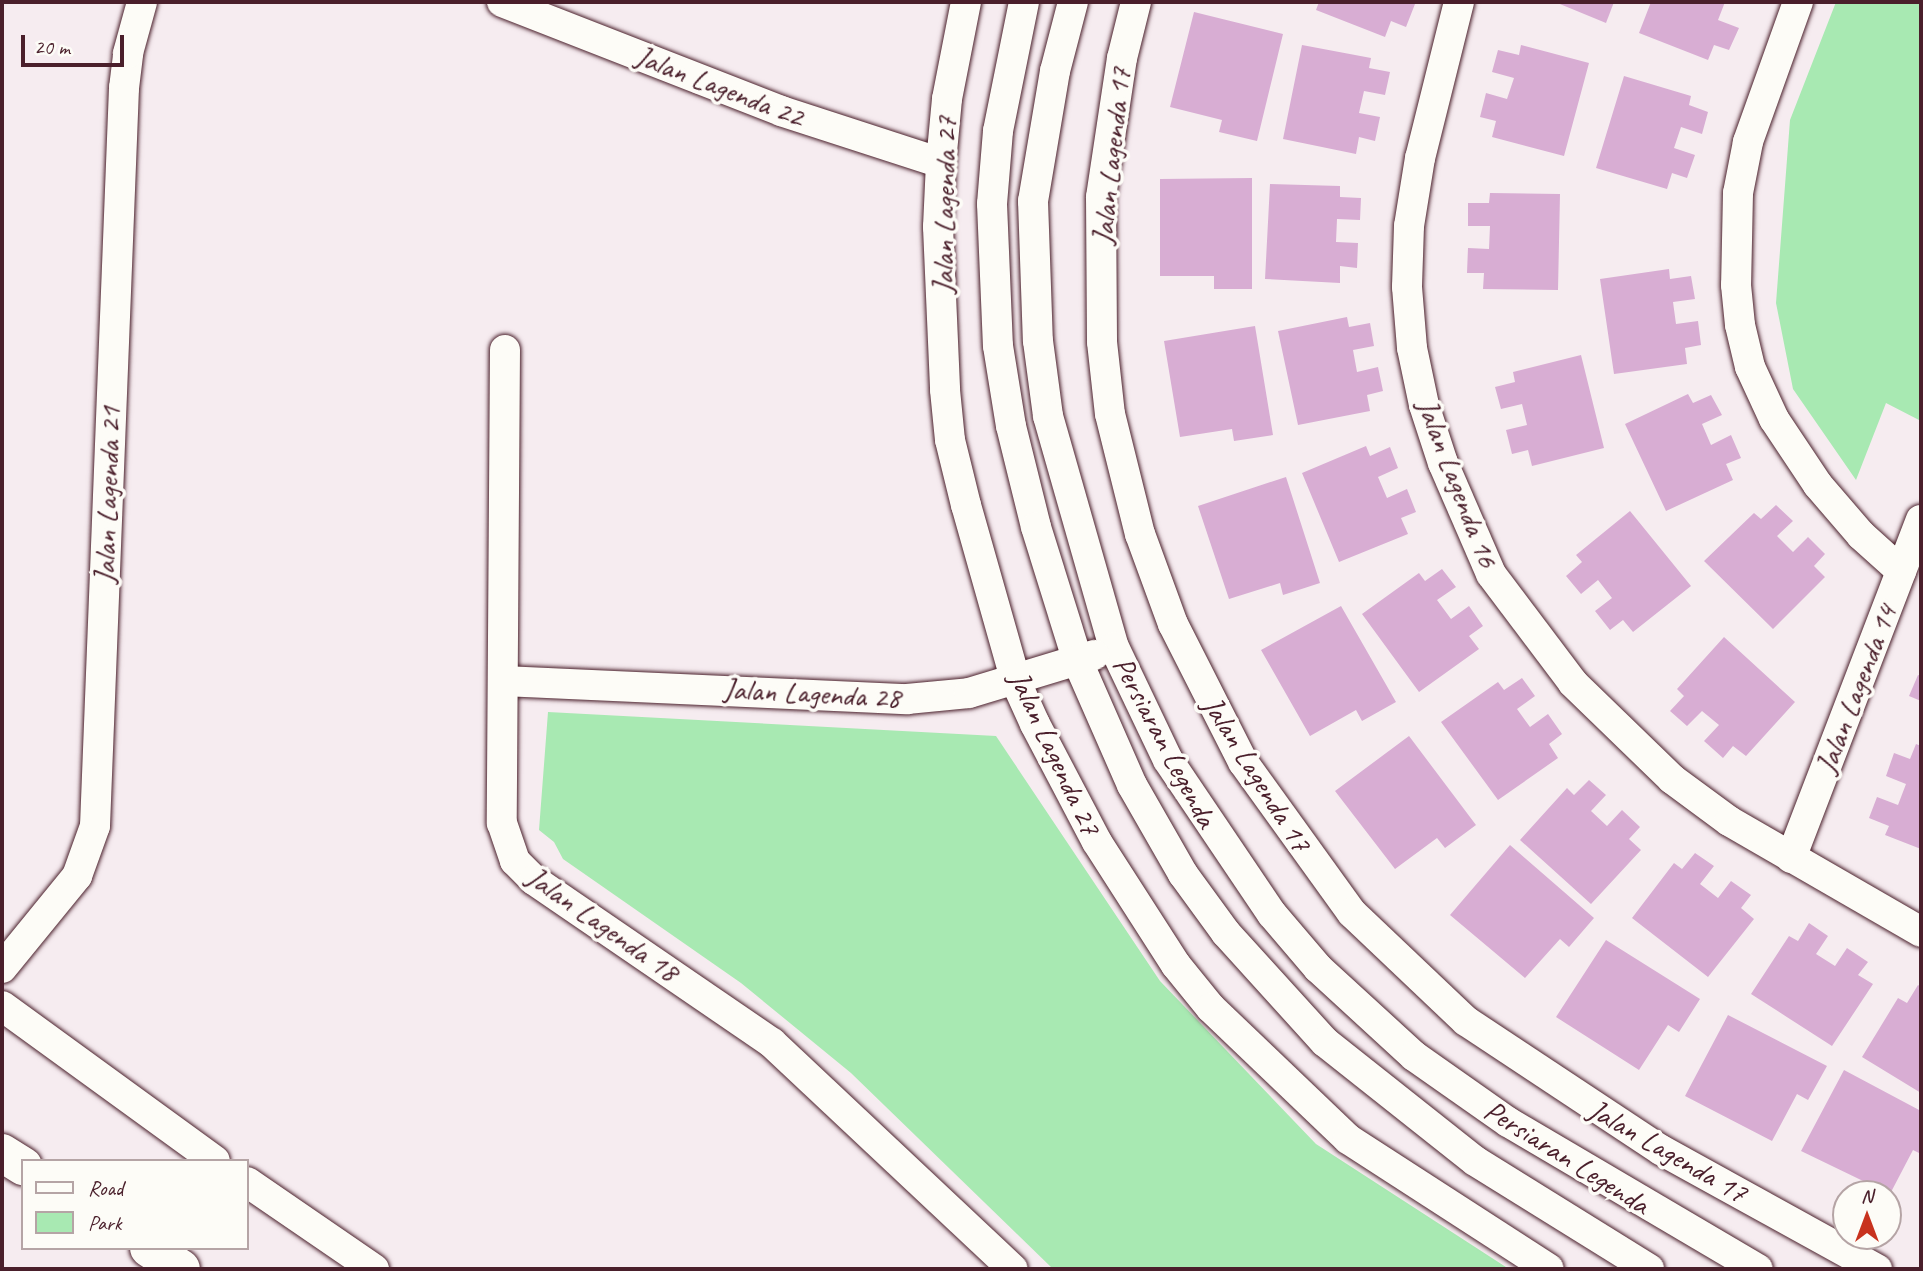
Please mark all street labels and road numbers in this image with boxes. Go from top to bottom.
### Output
street label: Jalan Lagenda 22 [630,37,810,135]
street label: Jalan Lagenda 17 [1084,66,1138,246]
street label: Jalan Lagenda 27 [924,116,964,294]
street label: Jalan Lagenda 16 [1409,393,1507,573]
street label: Jalan Lagenda 21 [86,405,128,585]
street label: Jalan Lagenda 14 [1807,599,1905,779]
street label: Persiaran Legenda [1105,651,1225,833]
street label: Jalan Lagenda 27 [1001,665,1109,841]
street label: Jalan Lagenda 28 [722,670,902,716]
street label: Jalan Lagenda 17 [1195,689,1319,859]
street label: Jalan Lagenda 18 [520,858,686,990]
street label: Jalan Lagenda 17 [1582,1091,1754,1211]
street label: Persiaran Legenda [1478,1092,1656,1222]

